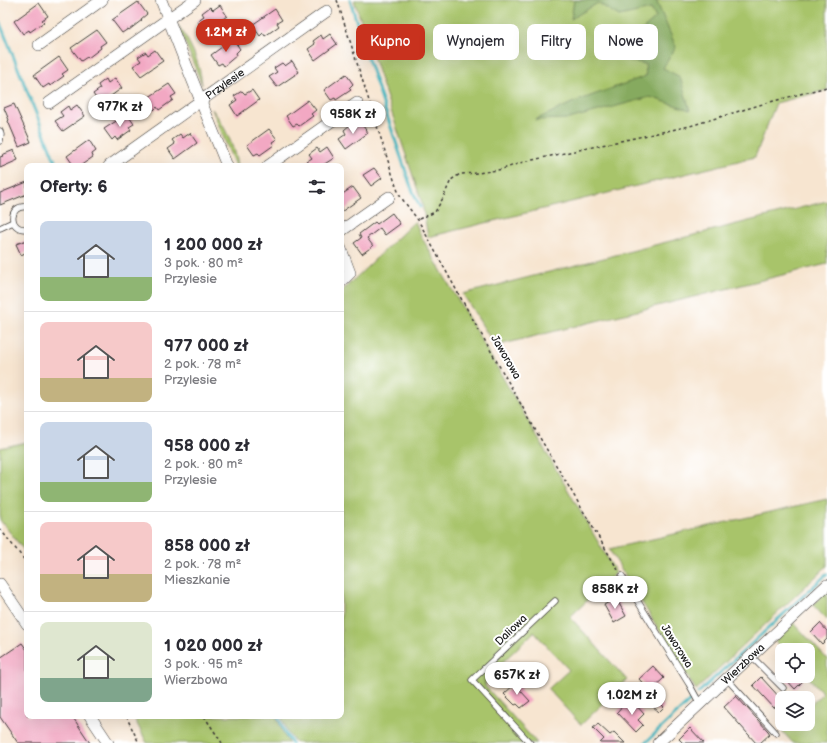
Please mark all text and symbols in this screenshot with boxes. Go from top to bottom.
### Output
pin: 1.2M zł [189,19,263,53]
text: 1.2M zł [205,24,247,40]
chip: Kupno [356,24,425,60]
chip: Wynajem [433,24,519,60]
chip: Filtry [527,24,586,60]
chip: Nowe [594,24,658,60]
street label: Przylesie [203,65,247,102]
pin: 977K zł [83,94,157,128]
text: 977K zł [97,99,143,115]
pin: 958K zł [316,101,390,135]
text: 958K zł [330,106,376,122]
icon: filters [306,176,328,198]
text: Oferty: 6 [40,177,108,197]
text: 1 200 000 zł [164,235,263,255]
icon: home [72,237,120,285]
text: 3 pok. · 80 m² [164,255,243,271]
text: Przylesie [164,271,217,287]
street label: Jaworowa [488,333,524,381]
text: 977 000 zł [164,336,249,356]
icon: home [72,338,120,386]
text: 2 pok. · 78 m² [164,356,241,372]
text: Przylesie [164,372,217,388]
text: 958 000 zł [164,436,250,456]
icon: home [72,438,120,486]
text: 2 pok. · 80 m² [164,456,243,472]
text: Przylesie [164,472,217,488]
text: 858 000 zł [164,536,250,556]
icon: home [72,538,120,586]
text: 2 pok. · 78 m² [164,556,241,572]
text: Mieszkanie [164,572,230,588]
pin: 858K zł [578,576,652,610]
text: 858K zł [592,581,638,597]
street label: Daliowa [493,612,529,648]
street label: Jaworowa [659,622,695,670]
text: 1 020 000 zł [164,636,263,656]
icon: home [72,638,120,686]
street label: Wierzbowa [719,641,767,687]
map controls [775,643,815,731]
button: locate [775,643,815,683]
text: 3 pok. · 95 m² [164,656,243,672]
pin: 657K zł [480,662,554,696]
text: 657K zł [494,667,540,683]
text: Wierzbowa [164,672,228,688]
pin: 1.02M zł [591,682,673,716]
text: 1.02M zł [607,687,657,703]
button: layers [775,691,815,731]

